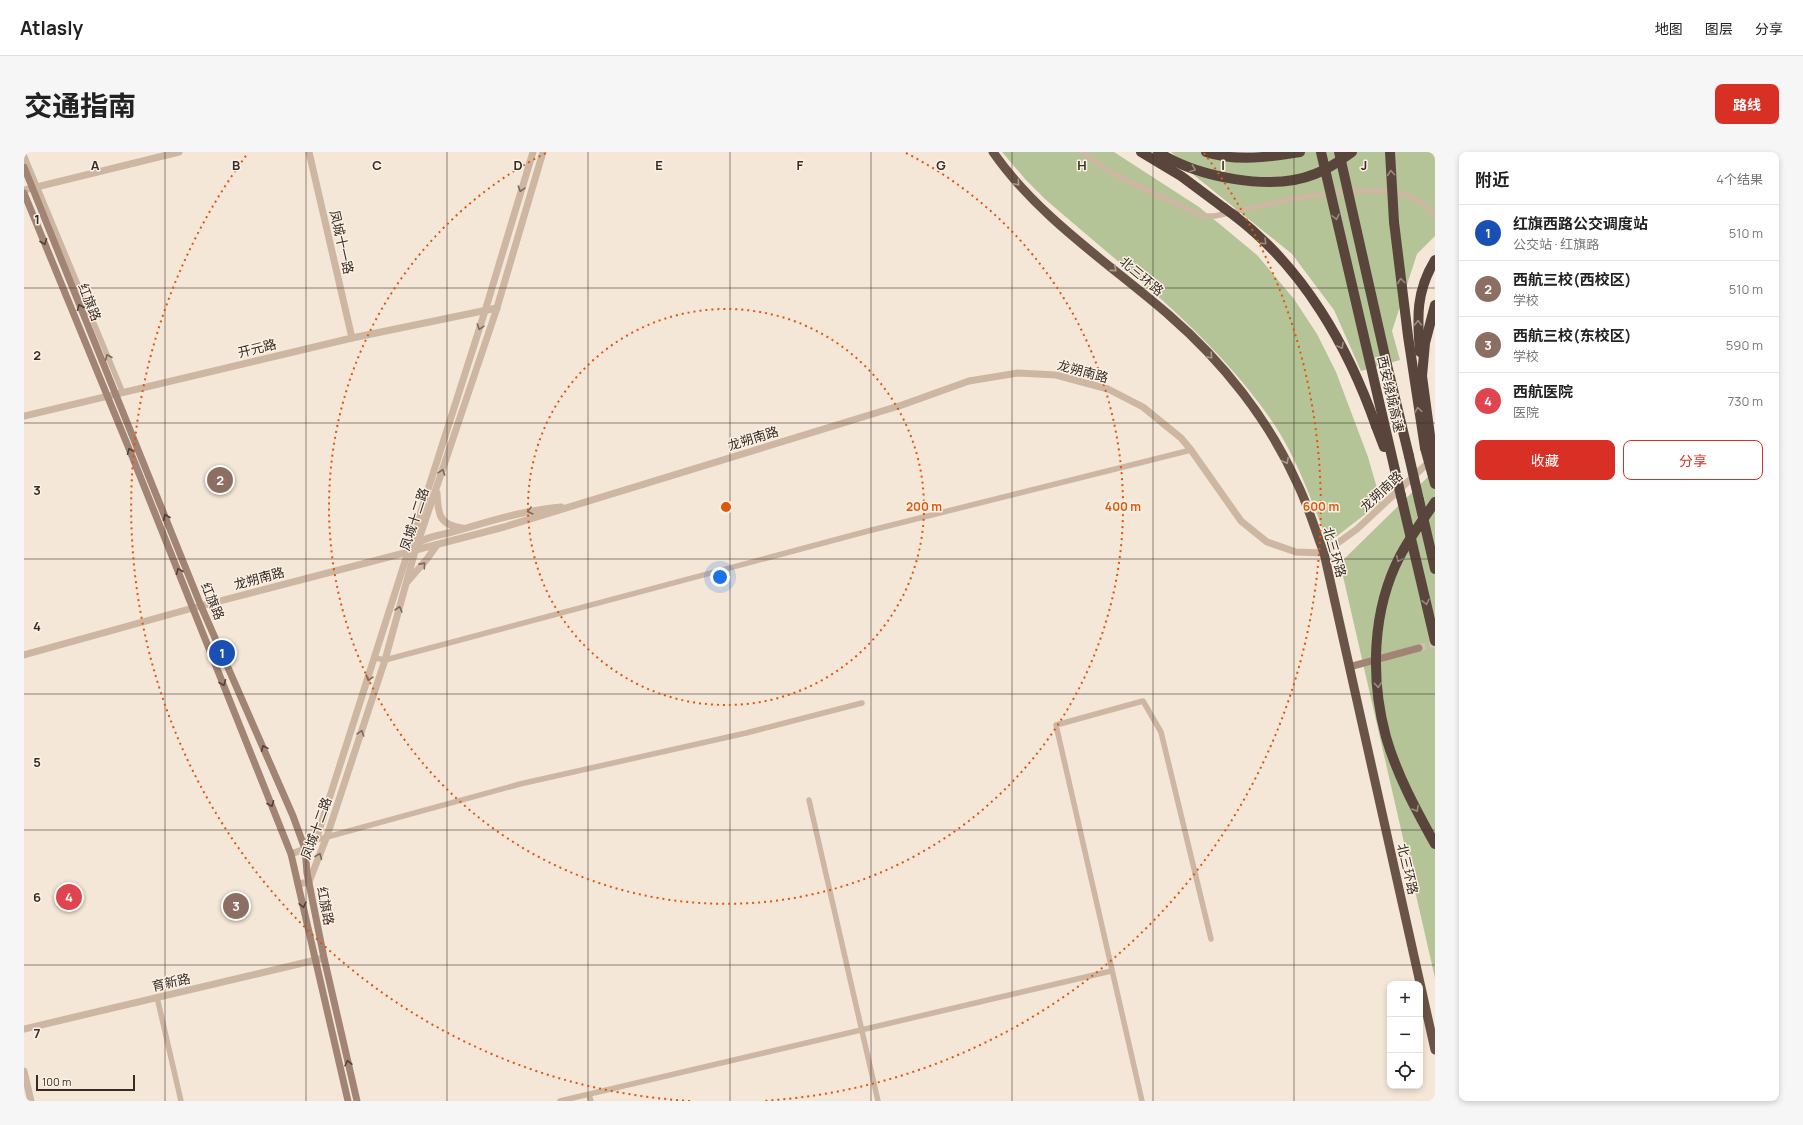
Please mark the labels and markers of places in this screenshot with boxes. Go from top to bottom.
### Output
pin: 2 [207,465,233,495]
centre of rings [719,500,733,514]
pin: 1 [209,638,235,668]
pin: 4 [56,882,82,912]
pin: 3 [223,891,249,921]

